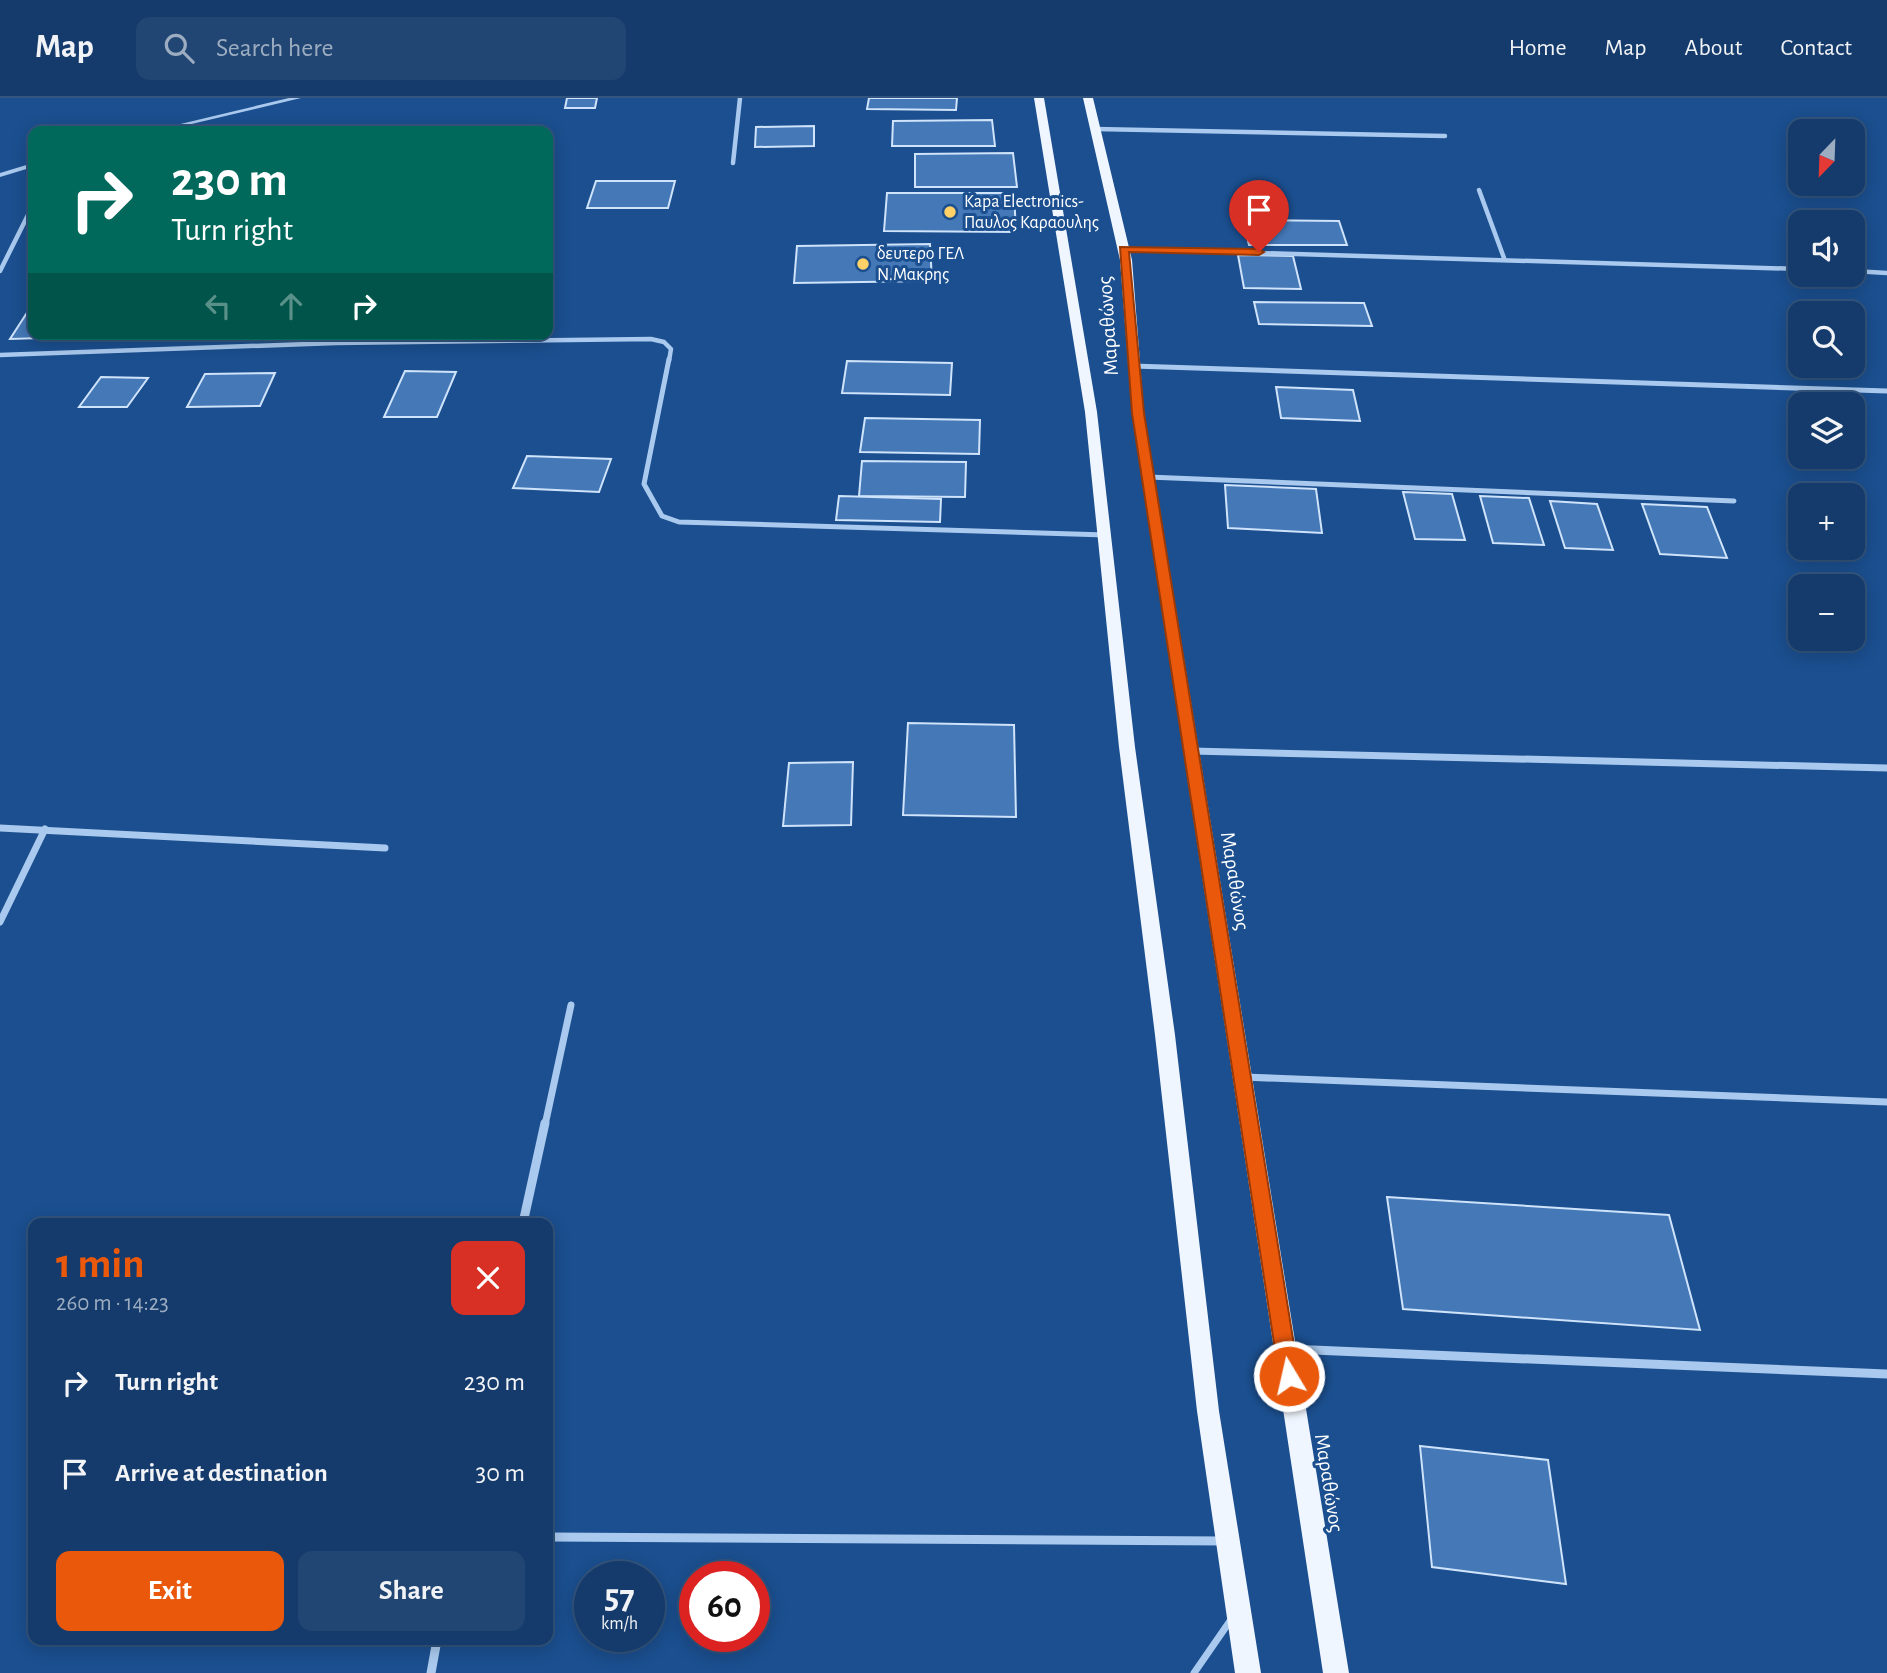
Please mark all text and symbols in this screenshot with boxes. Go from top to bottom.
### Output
search box [136,17,626,80]
icon: search [160,29,198,67]
text: Map [35,31,94,64]
text: Search here [216,35,334,61]
text: Home [1509,36,1567,60]
text: Map [1605,36,1647,60]
text: About [1685,36,1742,60]
text: Contact [1780,36,1852,60]
north arrow [1788,119,1866,196]
map controls [1788,119,1865,651]
icon: right [56,154,147,245]
text: 230 m [171,156,288,205]
pin [1229,180,1289,252]
icon: arrive [1240,191,1278,229]
place label: Kapa Electronics- Παυλος Καραουλης [964,193,1099,232]
marker: Kapa Electronics- Παυλος Καραουλης [942,204,958,220]
button: sound [1788,210,1865,287]
text: Turn right [171,214,293,246]
place label: δευτερο ΓΕΛ Ν.Μακρης [877,245,964,284]
marker: δευτερο ΓΕΛ Ν.Μακρης [855,256,871,272]
street label: Μαραθώνος [1094,276,1122,376]
icon: left [199,287,237,325]
icon: ahead [272,287,310,325]
icon: right [345,287,383,325]
button: search [1788,301,1865,378]
button: layers [1788,392,1865,469]
button: + [1788,483,1865,560]
button: − [1788,574,1865,651]
street label: Μαραθώνος [1217,830,1253,932]
button: close [451,1241,525,1315]
text: 1 min [56,1243,145,1285]
text: 260 m · 14:23 [56,1292,169,1315]
position arrow [1252,1339,1326,1413]
icon: right [56,1364,94,1402]
text: Turn right [115,1369,218,1395]
text: 230 m [464,1369,525,1395]
street label: Μαραθώνος [1311,1432,1347,1534]
icon: arrive [56,1455,94,1493]
text: Arrive at destination [115,1460,328,1486]
text: 30 m [475,1460,525,1486]
button: Exit [56,1551,284,1631]
button: Share [298,1551,525,1631]
speed limit sign: 60 [679,1561,770,1652]
text: 57 [604,1580,635,1615]
text: km/h [601,1615,638,1633]

